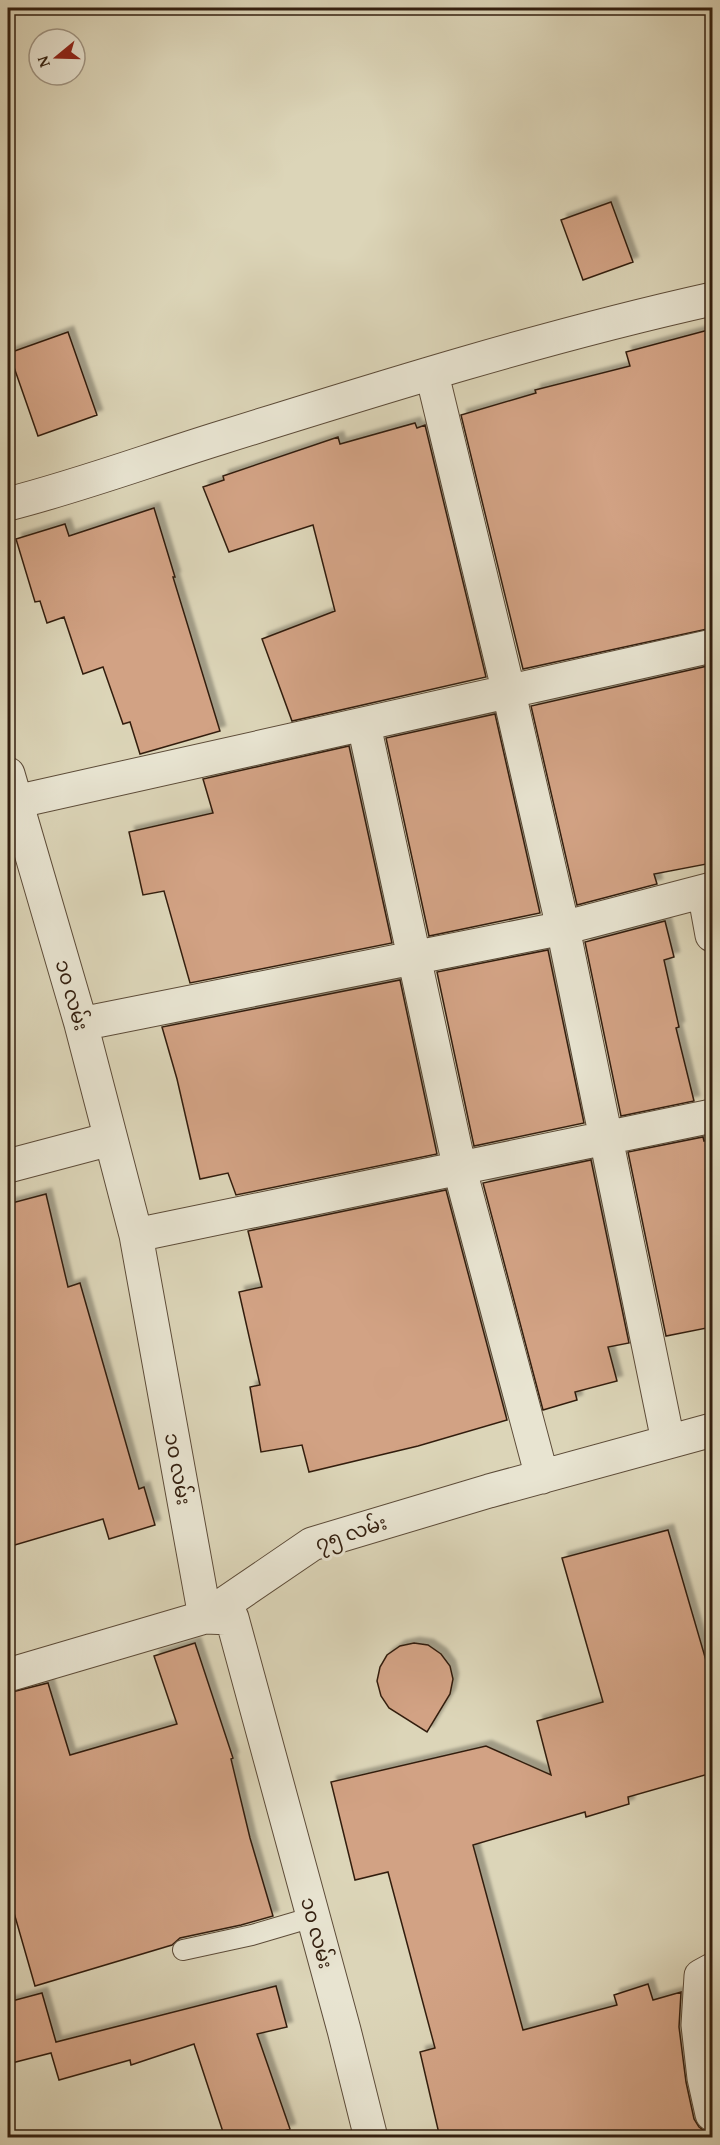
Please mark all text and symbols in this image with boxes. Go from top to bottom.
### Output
north arrow [27,27,87,87]
text: N [30,53,56,71]
street label: ၁၀ လမ်း [48,956,96,1034]
street label: ၁၀ လမ်း [158,1431,199,1507]
street label: ၇၅ လမ်း [311,1507,391,1560]
street label: ၁၀ လမ်း [294,1894,341,1972]

